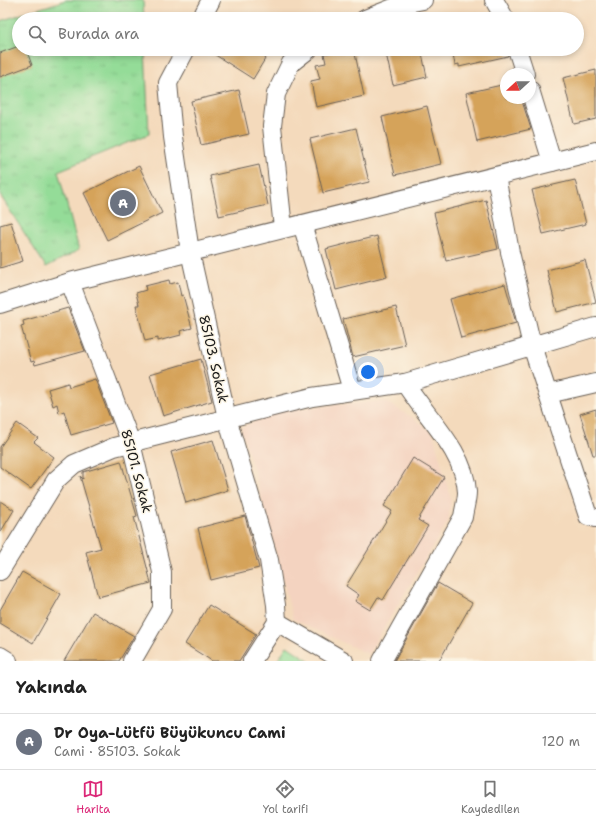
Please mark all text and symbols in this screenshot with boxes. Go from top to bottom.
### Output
search box [12,12,584,56]
icon: search [26,23,48,45]
text: Burada ara [58,24,139,44]
north arrow [500,68,536,104]
pin: A [110,188,136,218]
street label: 85103. Sokak [195,313,233,405]
your location [358,362,378,382]
street label: 85101. Sokak [117,427,157,515]
text: Yakında [16,676,87,698]
text: Dr Oya-Lütfü Büyükuncu Cami [54,723,286,743]
text: A [24,733,34,750]
text: 120 m [542,733,580,750]
text: Cami · 85103. Sokak [54,743,181,760]
tab: Harita [76,778,110,817]
tab: Yol tarifi [263,778,308,817]
tab: Kaydedilen [461,778,520,817]

